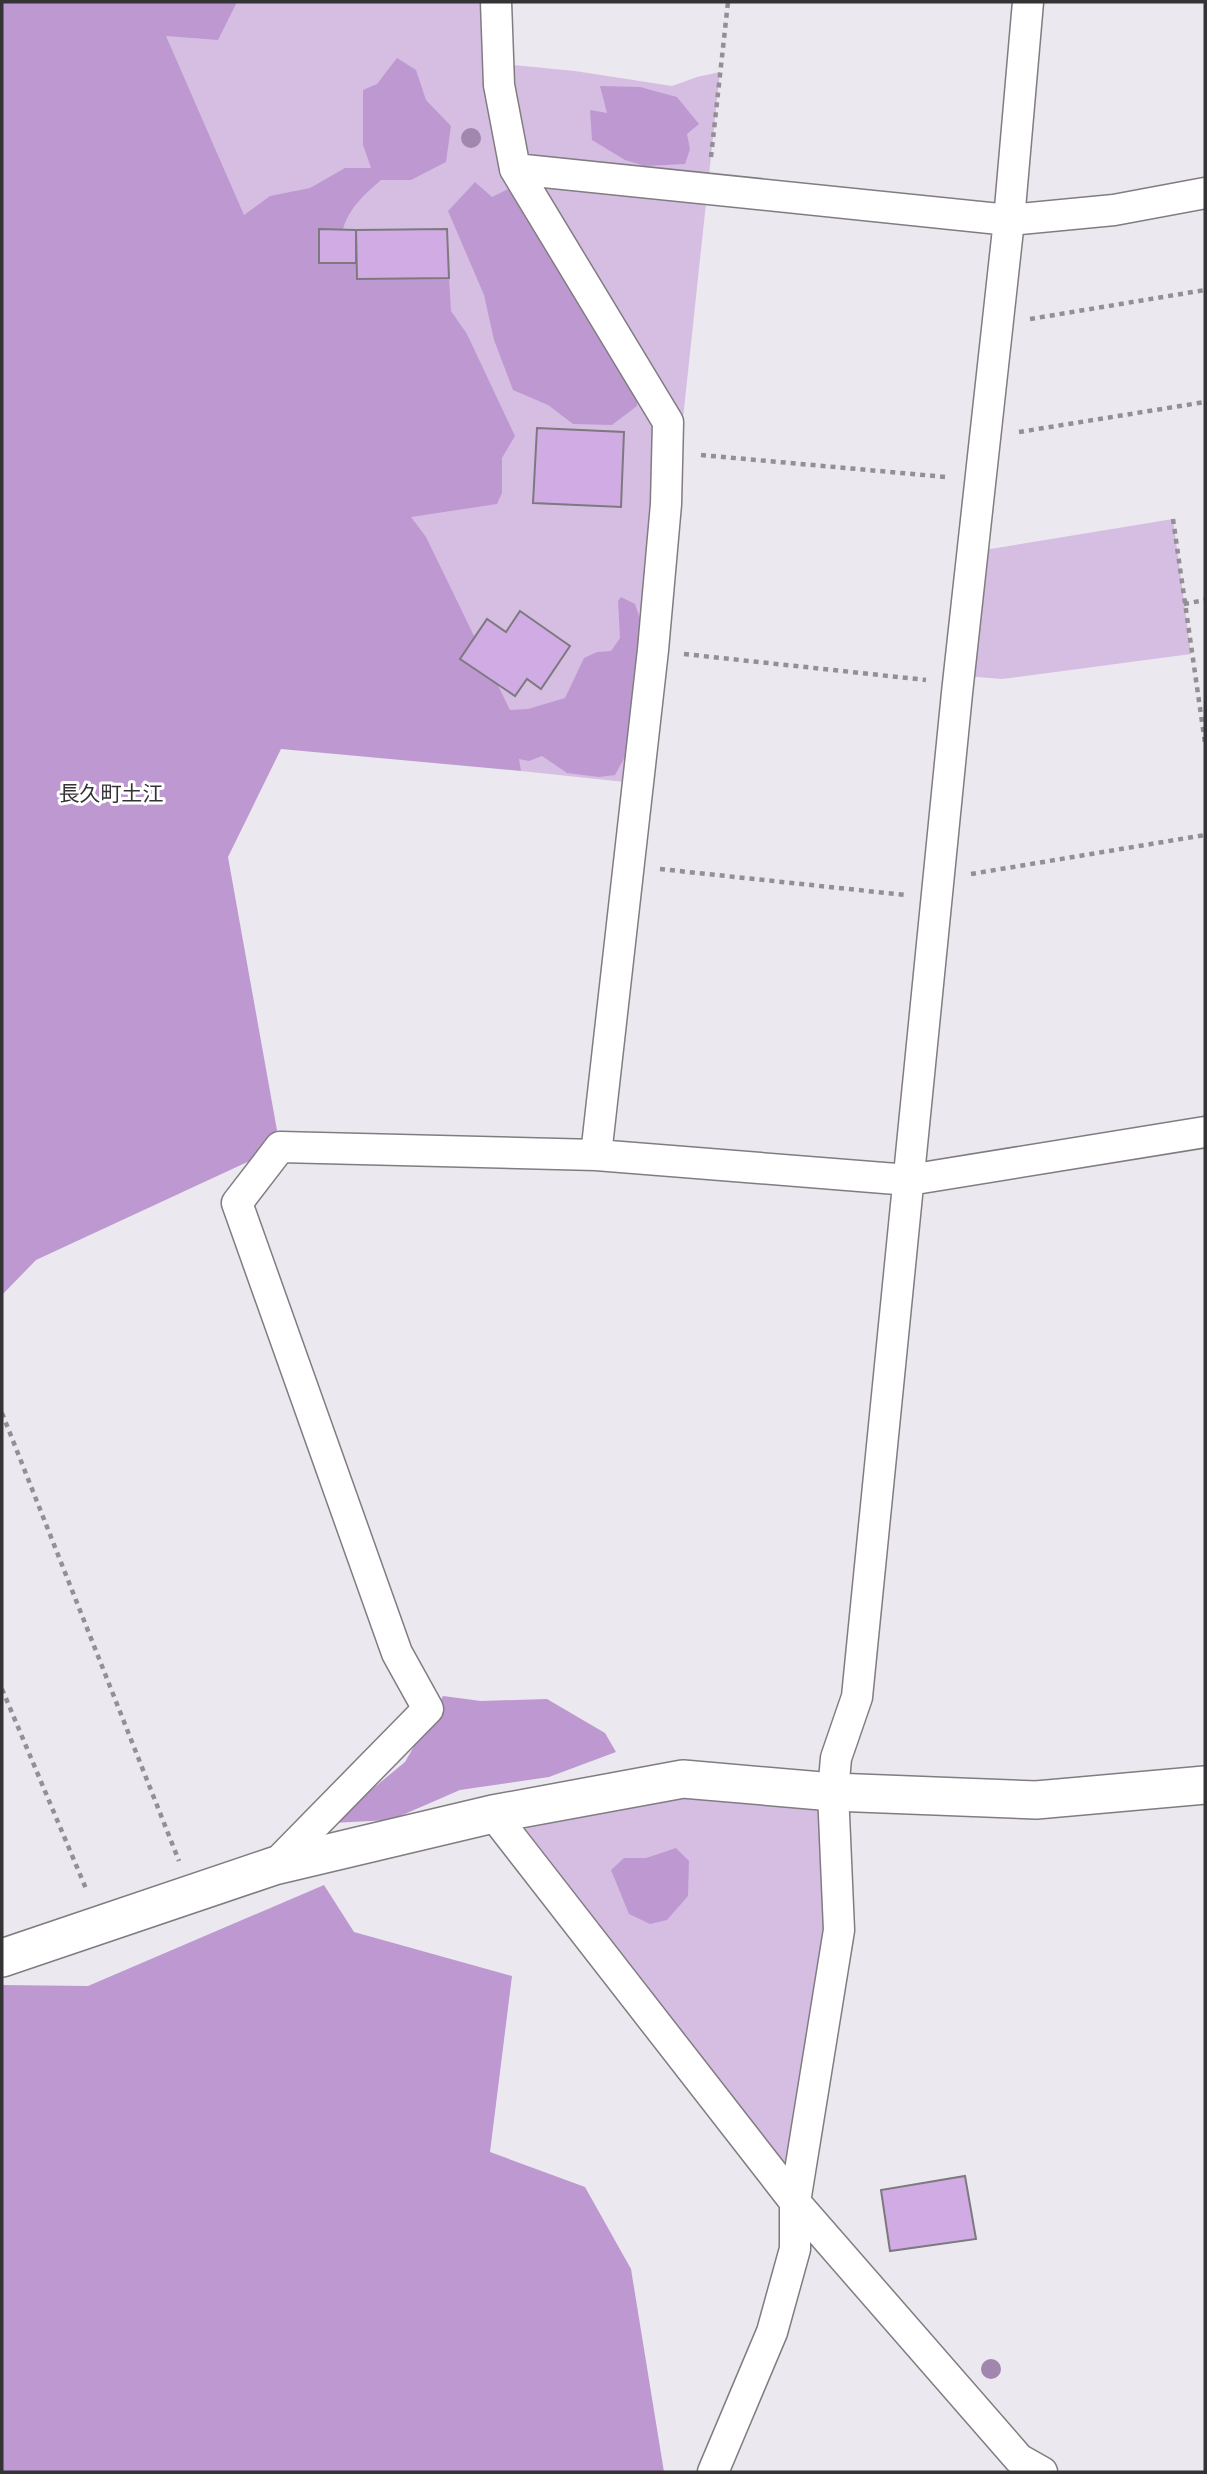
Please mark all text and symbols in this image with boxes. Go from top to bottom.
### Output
district label: 長久町土江 [59,782,164,806]

